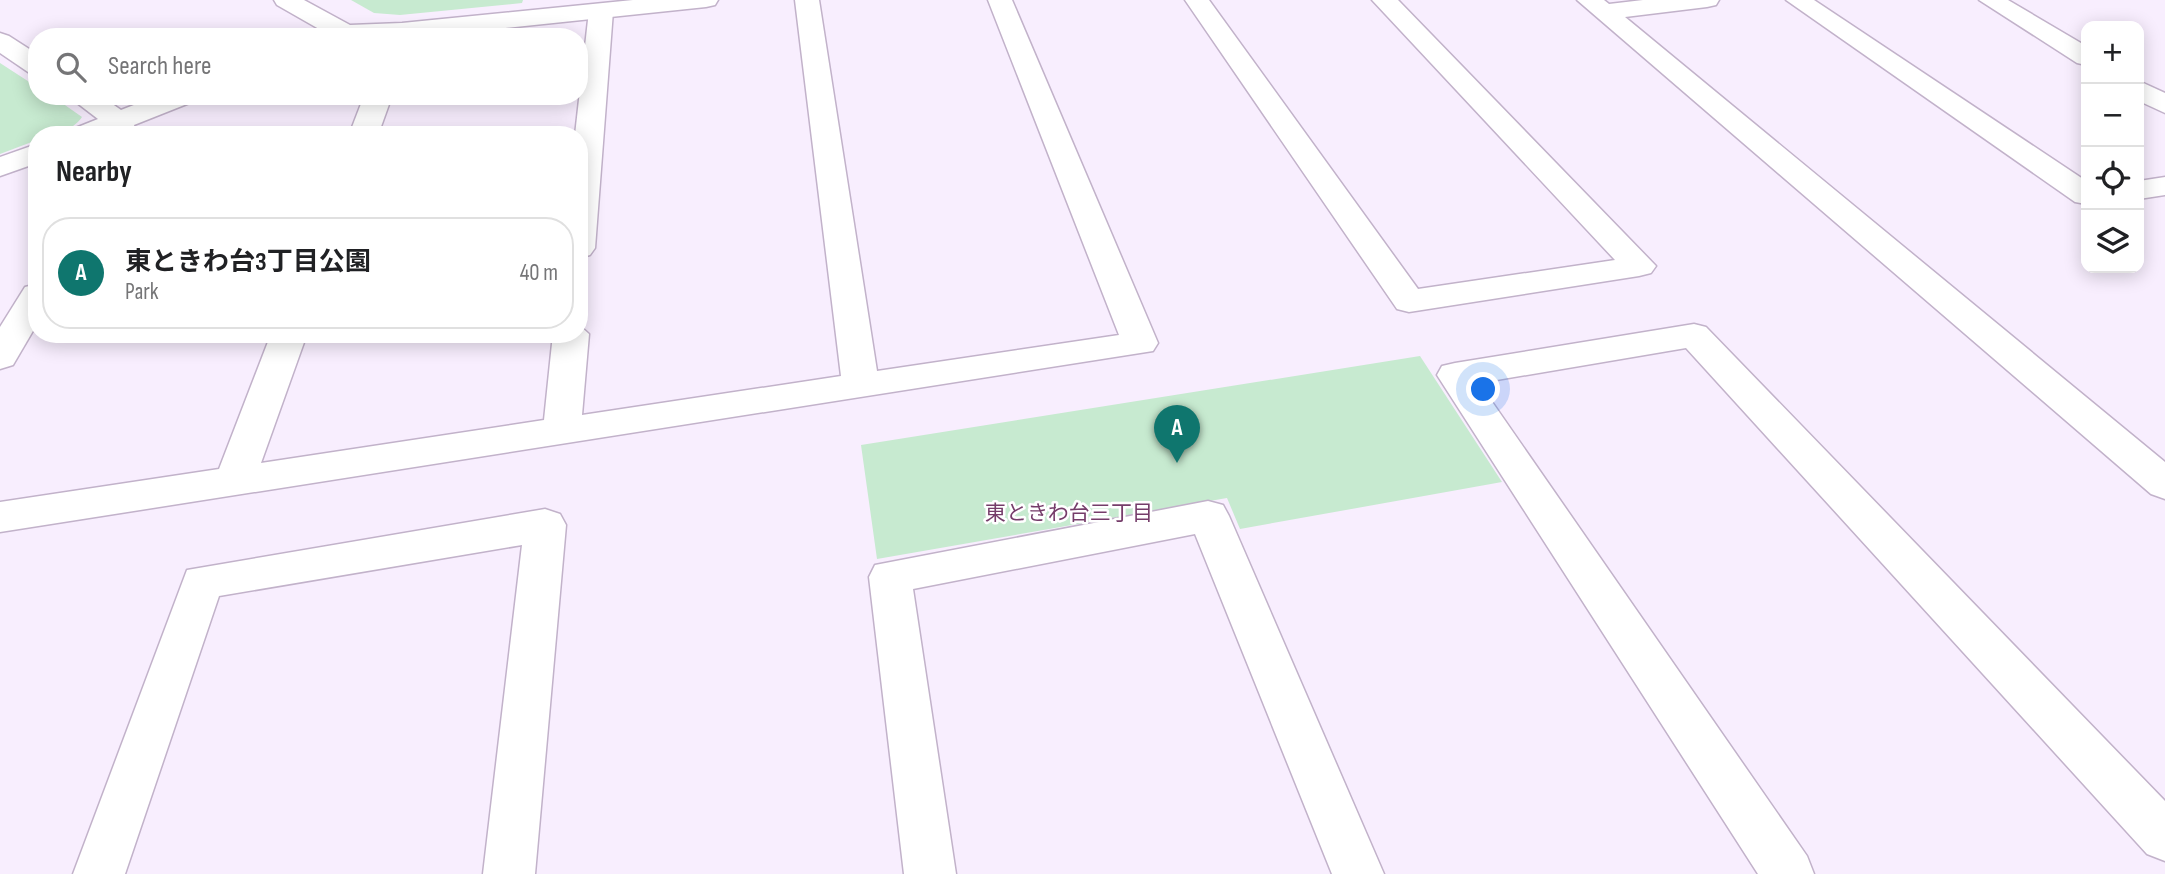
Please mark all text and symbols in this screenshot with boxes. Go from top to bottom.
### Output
map controls [2081,21,2144,273]
button: + [2081,21,2144,84]
search box [28,28,588,105]
icon: search [52,48,90,86]
text: Search here [108,51,211,82]
button: − [2081,84,2144,147]
button: locate [2081,147,2144,210]
text: Nearby [56,154,132,190]
button: layers [2081,210,2144,273]
text: 東ときわ台3丁目公園 [125,247,371,278]
text: A [76,259,86,287]
text: 40 m [520,259,558,287]
text: Park [125,278,159,306]
your location [1466,372,1500,406]
pin: A [1154,405,1200,463]
district label: 東ときわ台三丁目 [985,501,1153,526]

